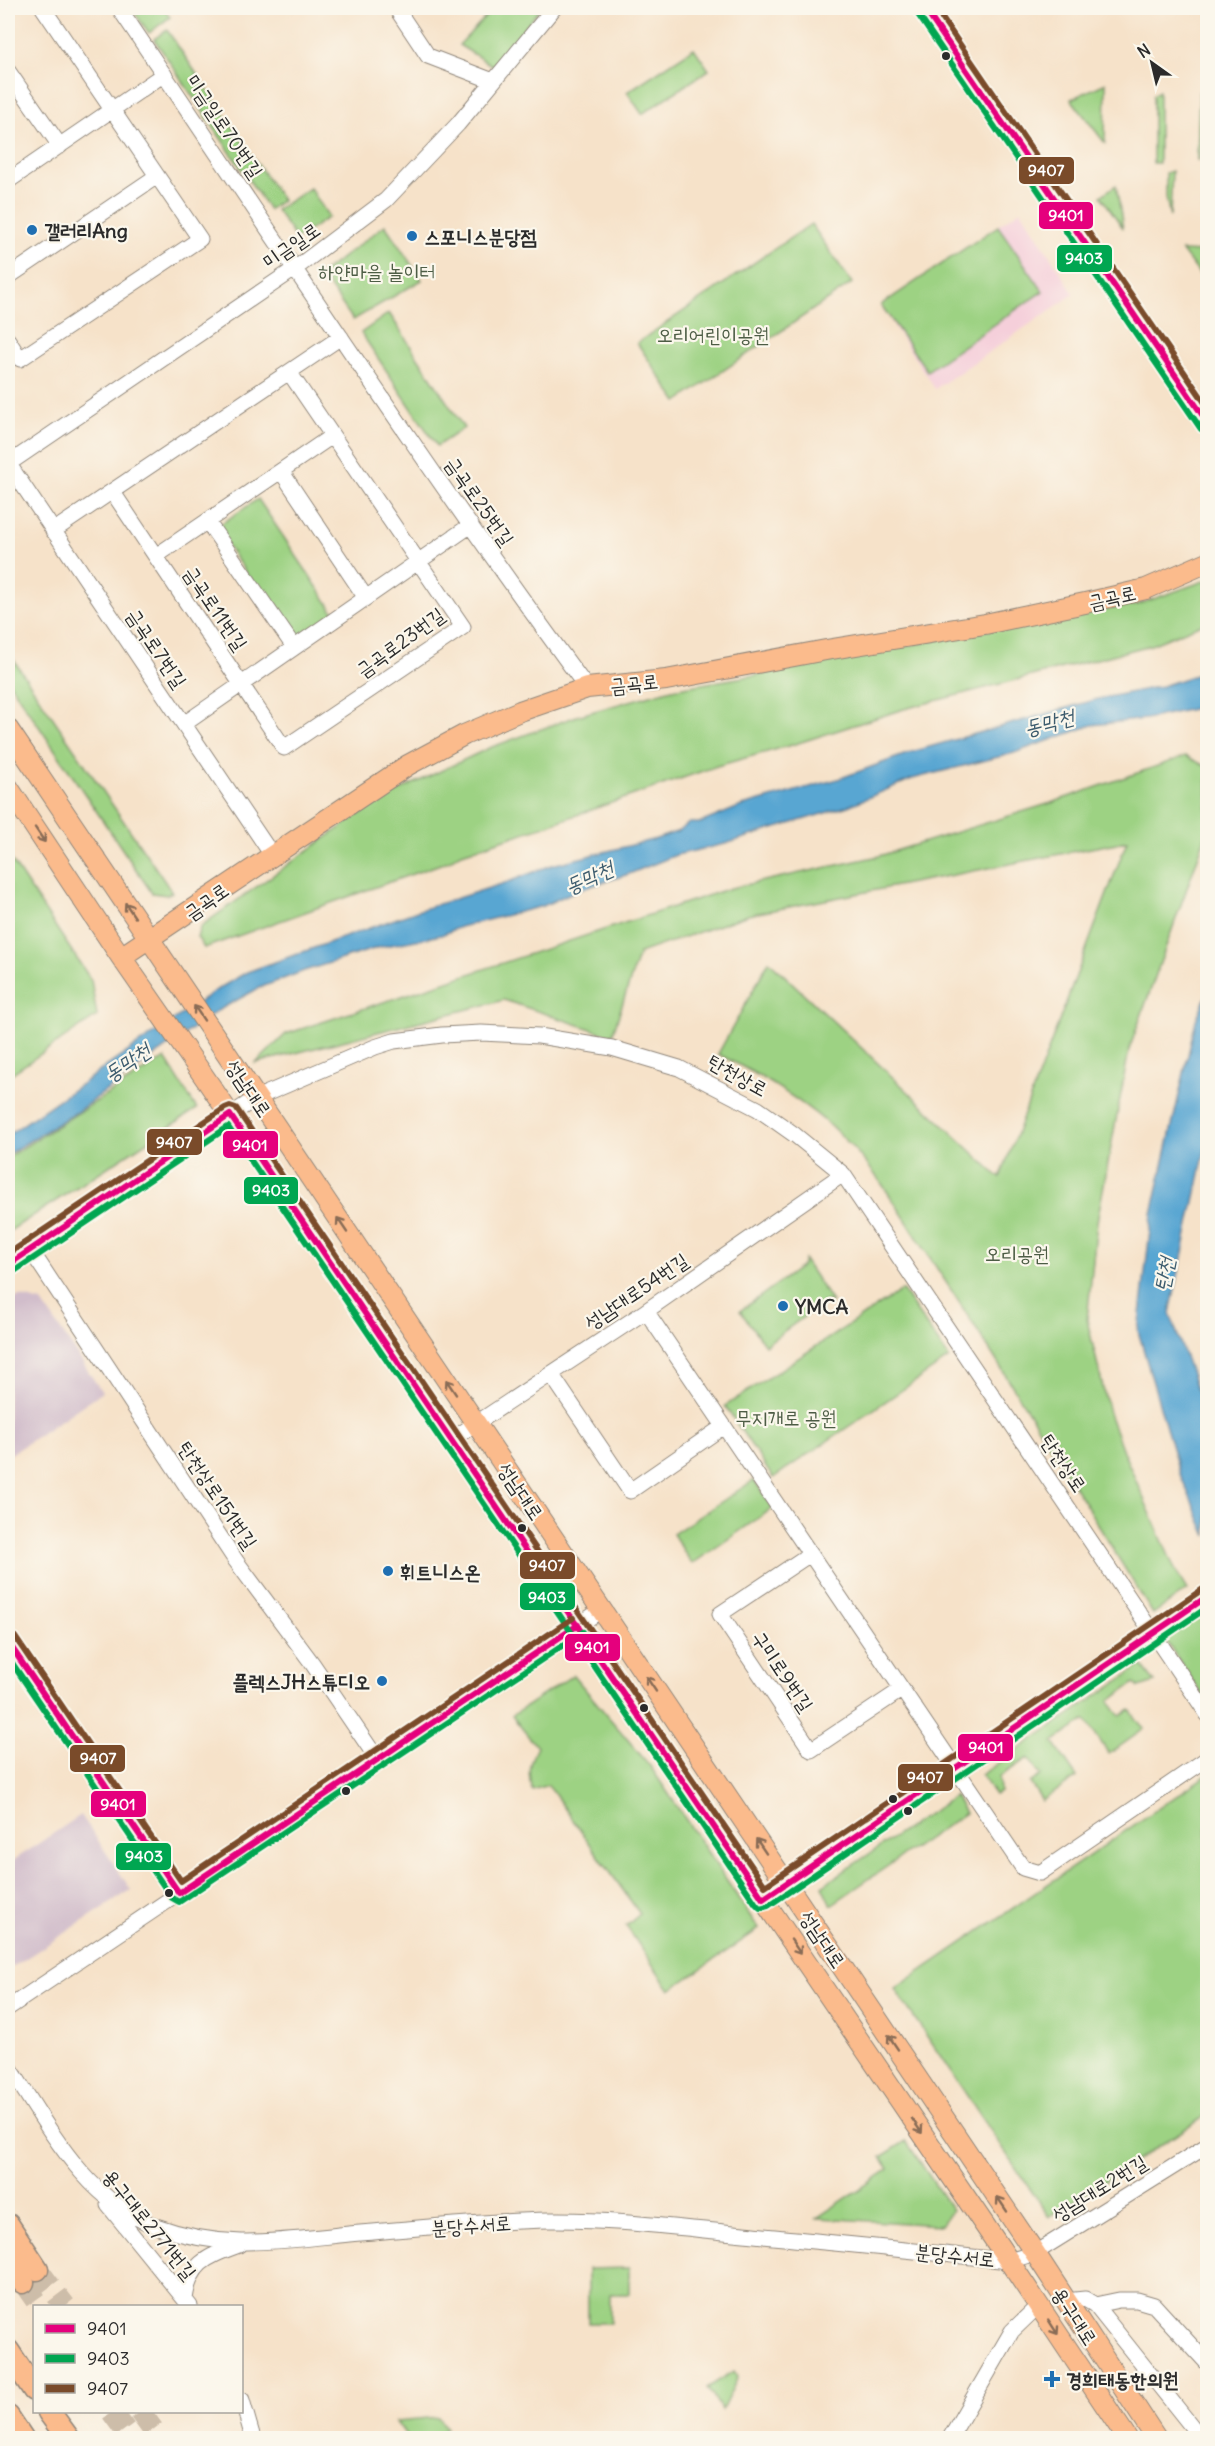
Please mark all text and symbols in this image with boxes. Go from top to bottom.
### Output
north arrow [1122,33,1182,93]
text: N [1133,39,1154,62]
unlabelled marker [940,50,952,62]
street label: 미금일로70번길 [181,69,269,183]
line badge: 9407 [1018,156,1075,185]
text: 9407 [1028,160,1064,180]
line badge: 9401 [1038,201,1094,230]
text: 9401 [1048,205,1084,225]
street label: 미금일로 [257,216,325,274]
place label: 갤러리Ang [44,218,128,243]
marker: 갤러리Ang [25,223,39,237]
place label: 스포니스분당점 [424,224,537,249]
marker: 스포니스분당점 [405,229,419,243]
line badge: 9403 [1056,244,1113,273]
text: 9403 [1065,248,1103,268]
park label: 하얀마을 놀이터 [318,259,436,284]
park label: 오리어린이공원 [657,322,769,347]
street label: 금곡로25번길 [440,452,520,550]
street label: 금곡로11번길 [179,561,253,655]
street label: 금곡로 [1086,579,1138,615]
street label: 금곡로23번길 [351,602,449,682]
street label: 금곡로7번길 [121,604,193,692]
street label: 금곡로 [609,668,659,698]
water label: 동막천 [1021,702,1079,741]
one-way arrow [34,827,46,843]
water label: 동막천 [560,854,620,900]
street label: 금곡로 [179,877,233,925]
one-way arrow [124,902,137,919]
one-way arrow [192,1005,204,1022]
water label: 동막천 [98,1035,157,1087]
street label: 탄천상로 [704,1048,772,1102]
street label: 성남대로 [221,1054,277,1122]
line badge: 9407 [146,1128,203,1156]
line badge: 9401 [222,1130,279,1159]
text: 9407 [156,1132,192,1152]
text: 9401 [232,1135,268,1155]
line badge: 9403 [243,1176,299,1205]
text: 9403 [252,1180,290,1200]
one-way arrow [335,1217,348,1234]
park label: 오리공원 [985,1241,1049,1266]
street label: 성남대로54번길 [579,1247,693,1335]
water label: 탄천 [1148,1253,1181,1293]
place label: YMCA [794,1294,848,1319]
marker: YMCA [776,1299,790,1313]
one-way arrow [445,1379,457,1396]
park label: 무지개로 공원 [735,1405,837,1430]
street label: 탄천상로 [1036,1429,1092,1497]
street label: 탄천상로151번길 [173,1437,263,1553]
street label: 성남대로 [493,1457,549,1525]
unlabelled marker [516,1522,528,1534]
line badge: 9407 [519,1551,576,1580]
text: 9407 [529,1555,565,1575]
place label: 휘트니스온 [400,1559,480,1584]
marker: 휘트니스온 [381,1564,395,1578]
line badge: 9403 [519,1582,576,1611]
text: 9403 [528,1587,566,1607]
street label: 구미로9번길 [747,1626,819,1716]
line badge: 9401 [564,1633,621,1662]
text: 9401 [574,1637,610,1657]
place label: 플렉스JH스튜디오 [233,1669,370,1694]
marker: 플렉스JH스튜디오 [375,1674,389,1688]
one-way arrow [645,1676,658,1693]
unlabelled marker [638,1702,650,1714]
line badge: 9401 [957,1733,1014,1762]
text: 9401 [968,1737,1004,1757]
line badge: 9407 [69,1744,126,1773]
text: 9407 [80,1748,116,1768]
line badge: 9407 [897,1763,954,1792]
text: 9407 [907,1767,943,1787]
unlabelled marker [340,1785,352,1797]
line badge: 9401 [90,1790,147,1818]
unlabelled marker [887,1793,899,1805]
text: 9401 [100,1794,136,1814]
unlabelled marker [902,1805,914,1817]
one-way arrow [754,1838,766,1855]
line badge: 9403 [115,1842,172,1871]
text: 9403 [125,1846,163,1866]
unlabelled marker [163,1887,175,1899]
street label: 성남대로 [795,1905,851,1973]
one-way arrow [790,1938,802,1955]
one-way arrow [887,2035,899,2051]
one-way arrow [911,2117,924,2134]
street label: 성남대로2번길 [1047,2149,1151,2227]
street label: 용구대로2771번길 [98,2164,202,2284]
one-way arrow [996,2196,1008,2213]
street label: 분당수서로 [430,2210,512,2240]
street label: 분당수서로 [914,2238,996,2272]
street label: 용구대로 [1047,2282,1103,2350]
legend [33,2305,243,2413]
text: 9401 [87,2317,127,2340]
one-way arrow [1047,2318,1059,2335]
text: 9403 [87,2347,130,2370]
place label: 경희태동한의원 [1066,2367,1179,2392]
marker: 경희태동한의원 [1043,2370,1061,2388]
text: 9407 [87,2377,128,2400]

